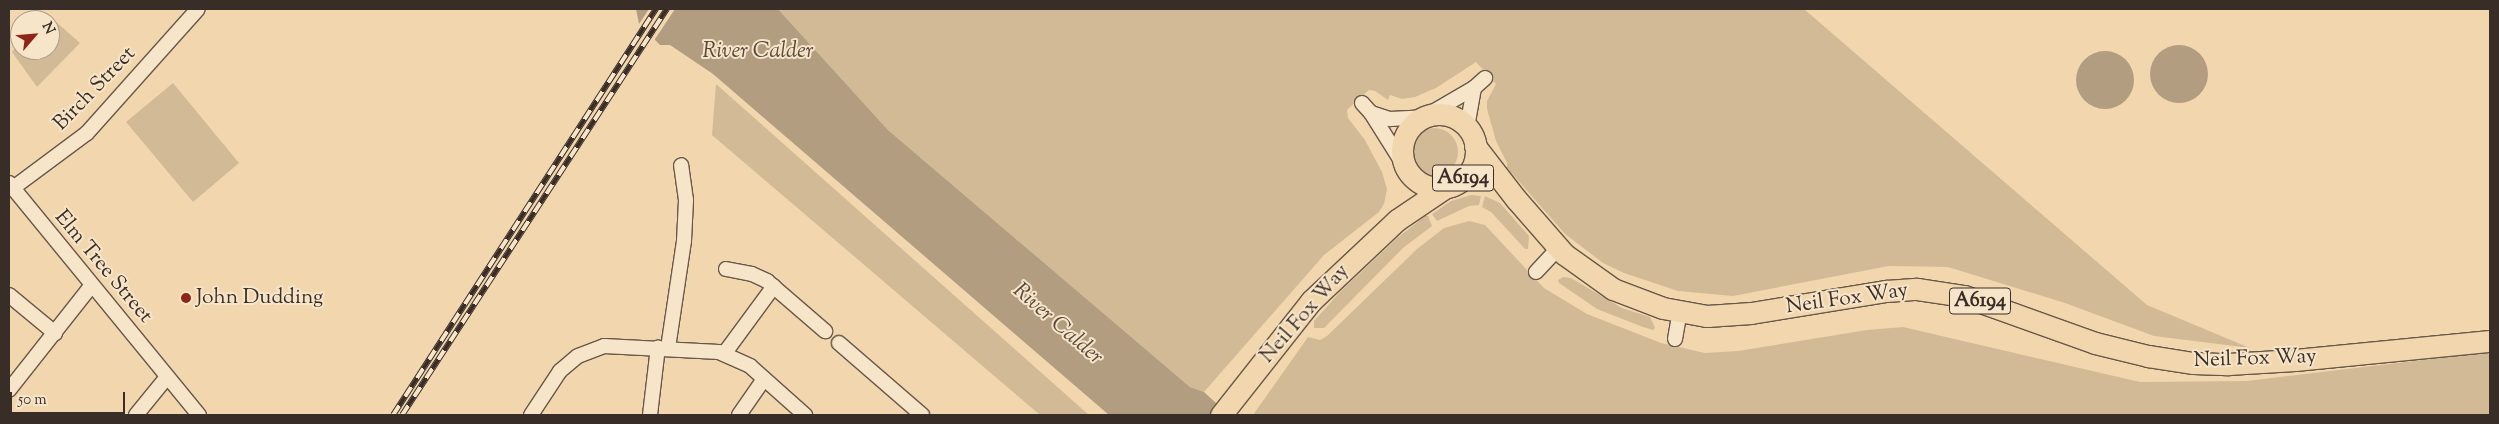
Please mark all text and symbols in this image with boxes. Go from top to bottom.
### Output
north arrow [10,10,60,60]
text: N [36,19,59,38]
water label: River Calder [702,40,814,66]
street label: Birch Street [49,42,141,136]
road number: A6194 [1432,160,1494,196]
street label: Elm Tree Street [49,205,157,329]
street label: Neil Fox Way [1255,259,1355,369]
street label: Neil Fox Way [1784,278,1910,320]
water label: River Calder [1006,279,1108,371]
road number: A6194 [1949,284,2011,318]
place label: John Dudding [196,285,323,311]
marker: John Dudding [180,292,192,304]
street label: Neil Fox Way [2193,344,2317,374]
scale bar [12,382,128,414]
text: 50 m [18,390,47,411]

